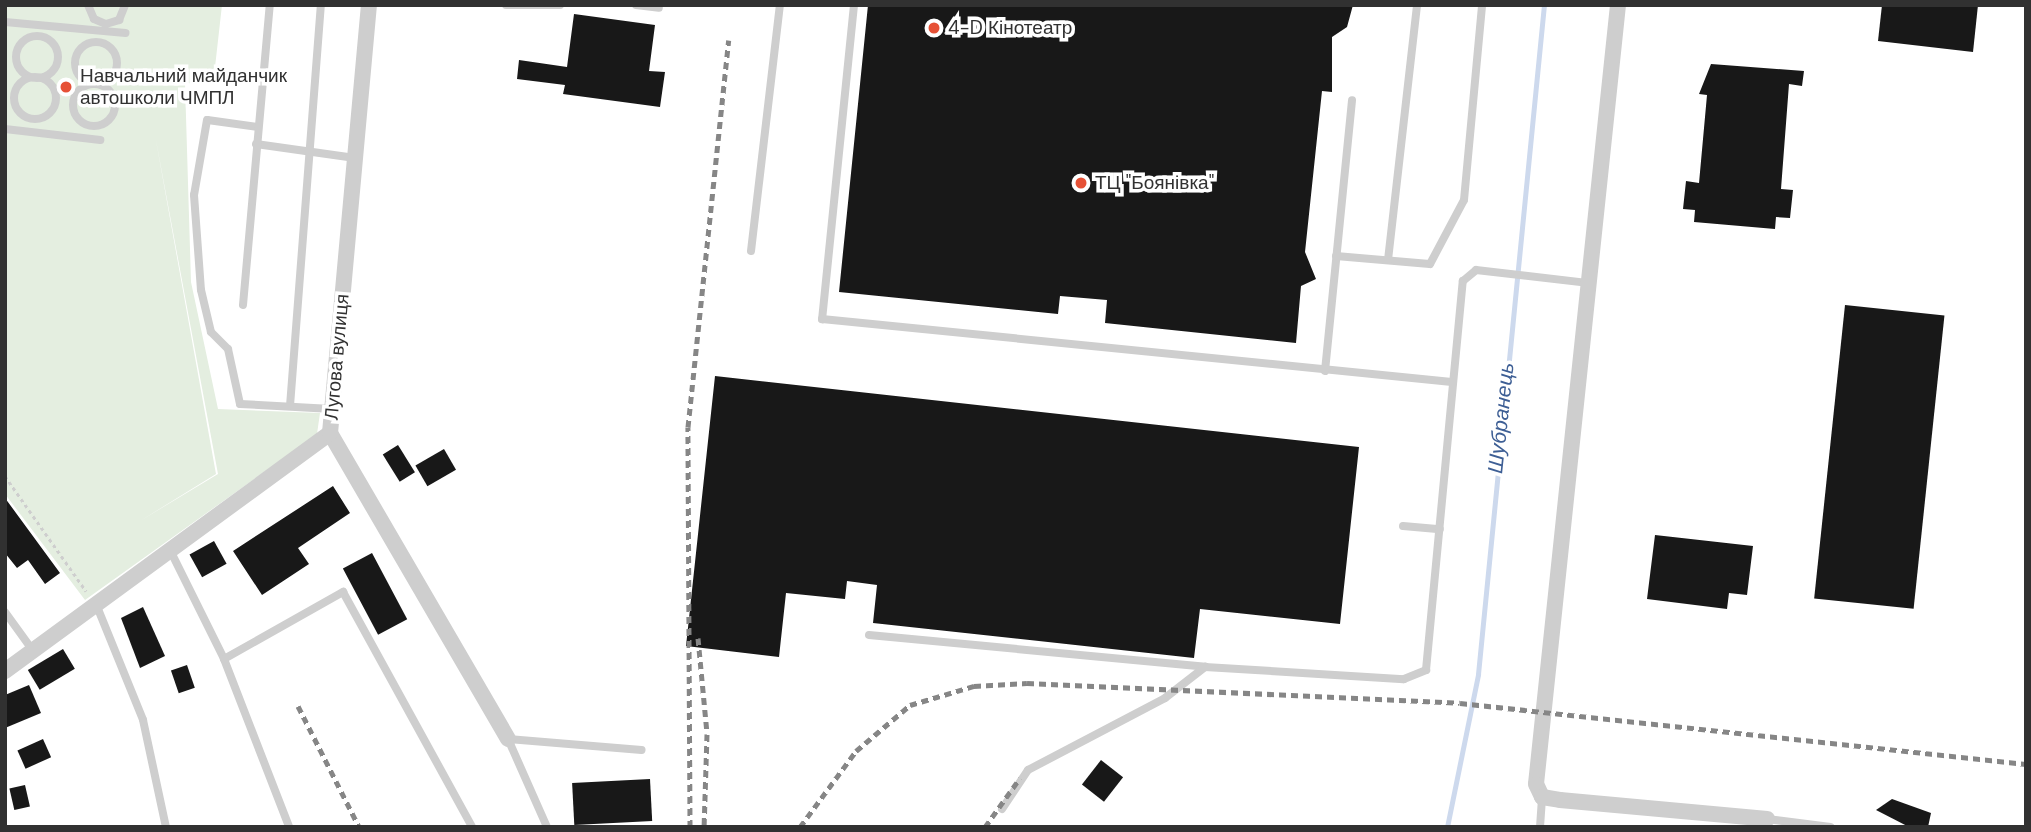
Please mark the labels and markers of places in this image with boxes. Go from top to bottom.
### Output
place label: 4-D Кінотеатр [948,17,1072,39]
marker: 4-D Кінотеатр [926,20,942,36]
place label: Навчальний майданчик автошколи ЧМПЛ [80,65,287,109]
marker: Навчальний майданчик автошколи ЧМПЛ [58,79,74,95]
place label: ТЦ "Боянівка" [1095,172,1214,194]
marker: ТЦ "Боянівка" [1073,175,1089,191]

